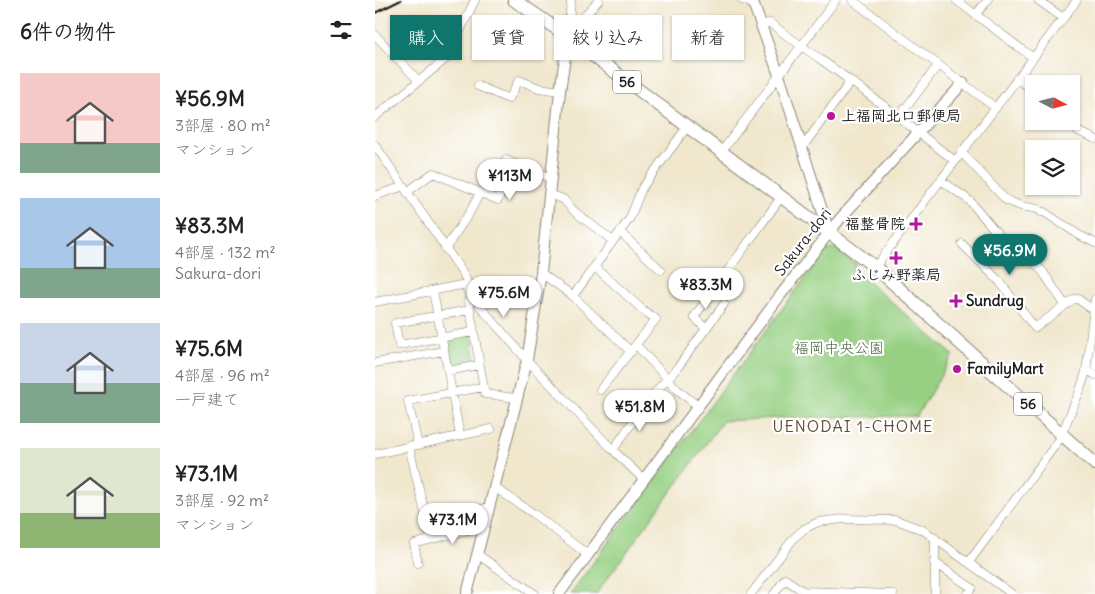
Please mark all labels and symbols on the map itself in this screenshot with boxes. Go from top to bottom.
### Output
road number: 56 [613,70,641,94]
north arrow [1025,75,1080,130]
place label: 上福岡北口郵便局 [841,106,961,125]
marker: 上福岡北口郵便局 [825,110,837,122]
pin: ¥113M [475,158,545,201]
street label: Sakura-dori [770,204,835,279]
place label: 福整骨院 [845,214,905,233]
marker: 福整骨院 [909,217,923,231]
pin: ¥56.9M [969,234,1051,276]
marker: ふじみ野薬局 [890,252,902,264]
place label: ふじみ野薬局 [851,265,941,284]
pin: ¥83.3M [665,268,747,310]
pin: ¥75.6M [463,276,545,318]
place label: Sundrug [966,291,1024,311]
marker: Sundrug [950,295,962,307]
park label: 福岡中央公園 [794,338,884,357]
place label: FamilyMart [967,359,1044,379]
marker: FamilyMart [951,363,963,375]
pin: ¥51.8M [599,390,681,432]
road number: 56 [1014,392,1042,416]
district label: UENODAI 1-CHOME [772,416,934,436]
pin: ¥73.1M [412,502,494,545]

